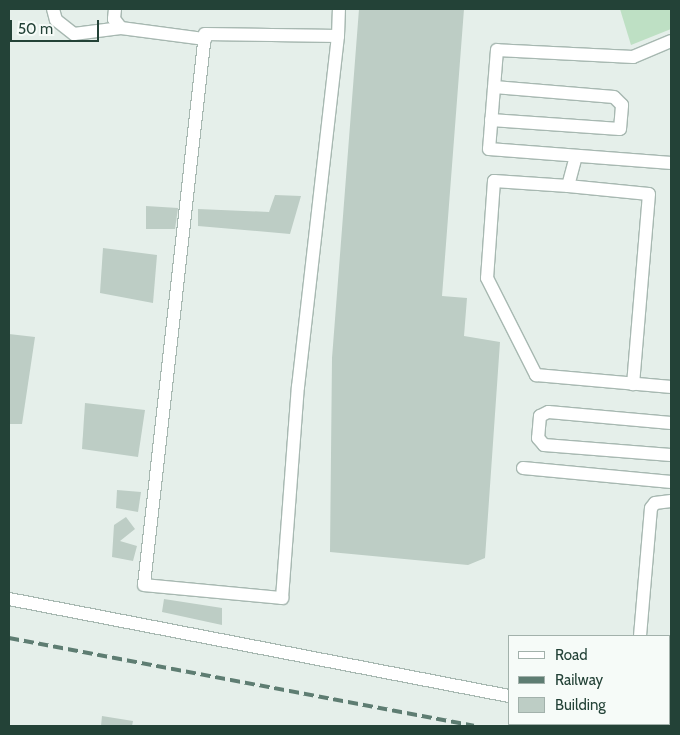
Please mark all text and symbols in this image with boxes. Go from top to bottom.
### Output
scale bar [12,10,101,42]
text: 50 m [18,20,53,38]
legend [508,635,670,725]
text: Road [555,646,588,664]
text: Railway [555,671,603,689]
text: Building [555,696,606,714]

